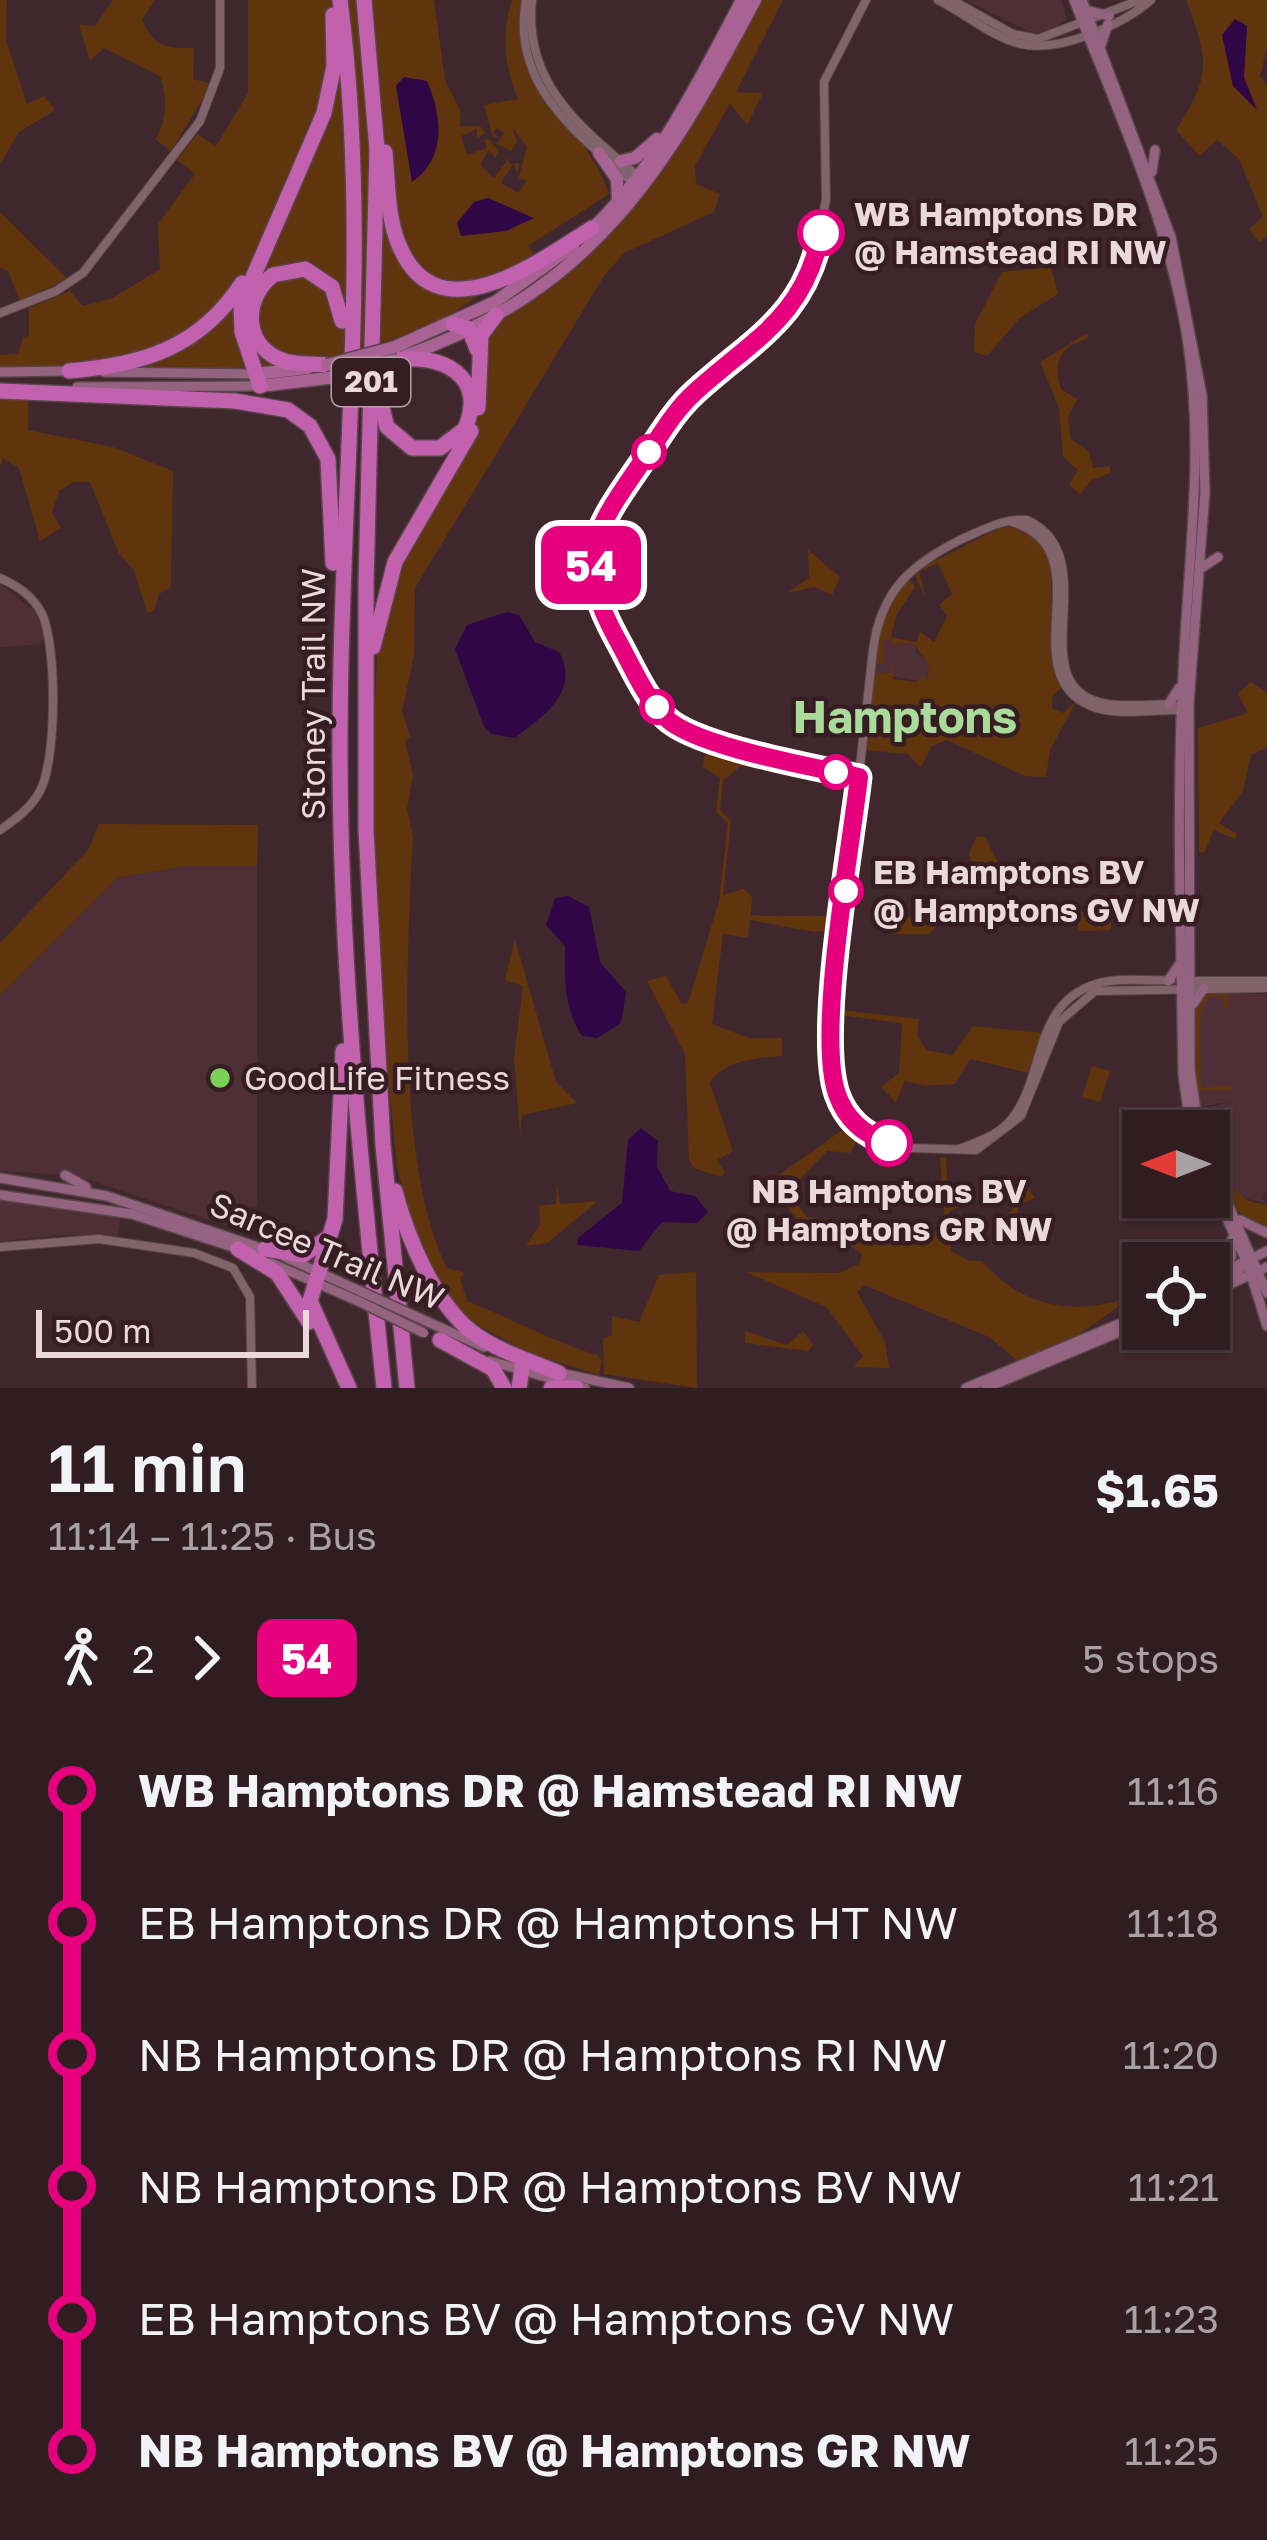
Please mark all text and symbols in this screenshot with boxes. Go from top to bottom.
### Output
place label: WB Hamptons DR @ Hamstead RI NW [854,194,1167,271]
marker: WB Hamptons DR @ Hamstead RI NW [799,211,843,255]
road number: 201 [332,358,410,406]
unlabelled marker [633,436,665,468]
line badge: 54 [537,526,645,604]
text: 54 [565,540,617,590]
street label: Stoney Trail NW [293,568,332,820]
district label: Hamptons [793,689,1017,743]
unlabelled marker [641,691,673,723]
unlabelled marker [820,756,852,788]
place label: EB Hamptons BV @ Hamptons GV NW [873,852,1200,929]
marker: EB Hamptons BV @ Hamptons GV NW [830,875,862,907]
place label: GoodLife Fitness [244,1058,510,1097]
marker: GoodLife Fitness [207,1065,233,1091]
north arrow [1122,1110,1230,1218]
map controls [1122,1110,1230,1350]
marker: NB Hamptons BV @ Hamptons GR NW [867,1121,911,1165]
place label: NB Hamptons BV @ Hamptons GR NW [726,1171,1052,1248]
street label: Sarcee Trail NW [205,1184,450,1317]
button: locate [1122,1242,1230,1350]
scale bar [36,1304,309,1357]
text: 500 m [54,1311,152,1350]
text: 11 min [48,1427,247,1507]
text: $1.65 [1095,1463,1219,1517]
text: 11:14 – 11:25 · Bus [48,1512,377,1559]
icon: walk [48,1625,114,1691]
icon: forward [173,1625,239,1691]
text: 54 [281,1633,333,1683]
text: 2 [132,1635,155,1682]
text: 5 stops [1082,1635,1219,1682]
text: WB Hamptons DR @ Hamstead RI NW [138,1763,963,1817]
text: 11:16 [1127,1767,1219,1814]
text: EB Hamptons DR @ Hamptons HT NW [138,1895,958,1949]
text: 11:18 [1127,1899,1219,1946]
text: NB Hamptons DR @ Hamptons RI NW [138,2027,947,2081]
text: 11:20 [1123,2031,1219,2078]
text: NB Hamptons DR @ Hamptons BV NW [138,2159,962,2213]
text: 11:21 [1128,2163,1219,2210]
text: EB Hamptons BV @ Hamptons GV NW [138,2291,954,2345]
text: 11:23 [1124,2295,1219,2342]
text: NB Hamptons BV @ Hamptons GR NW [138,2423,971,2477]
text: 11:25 [1124,2427,1219,2474]

